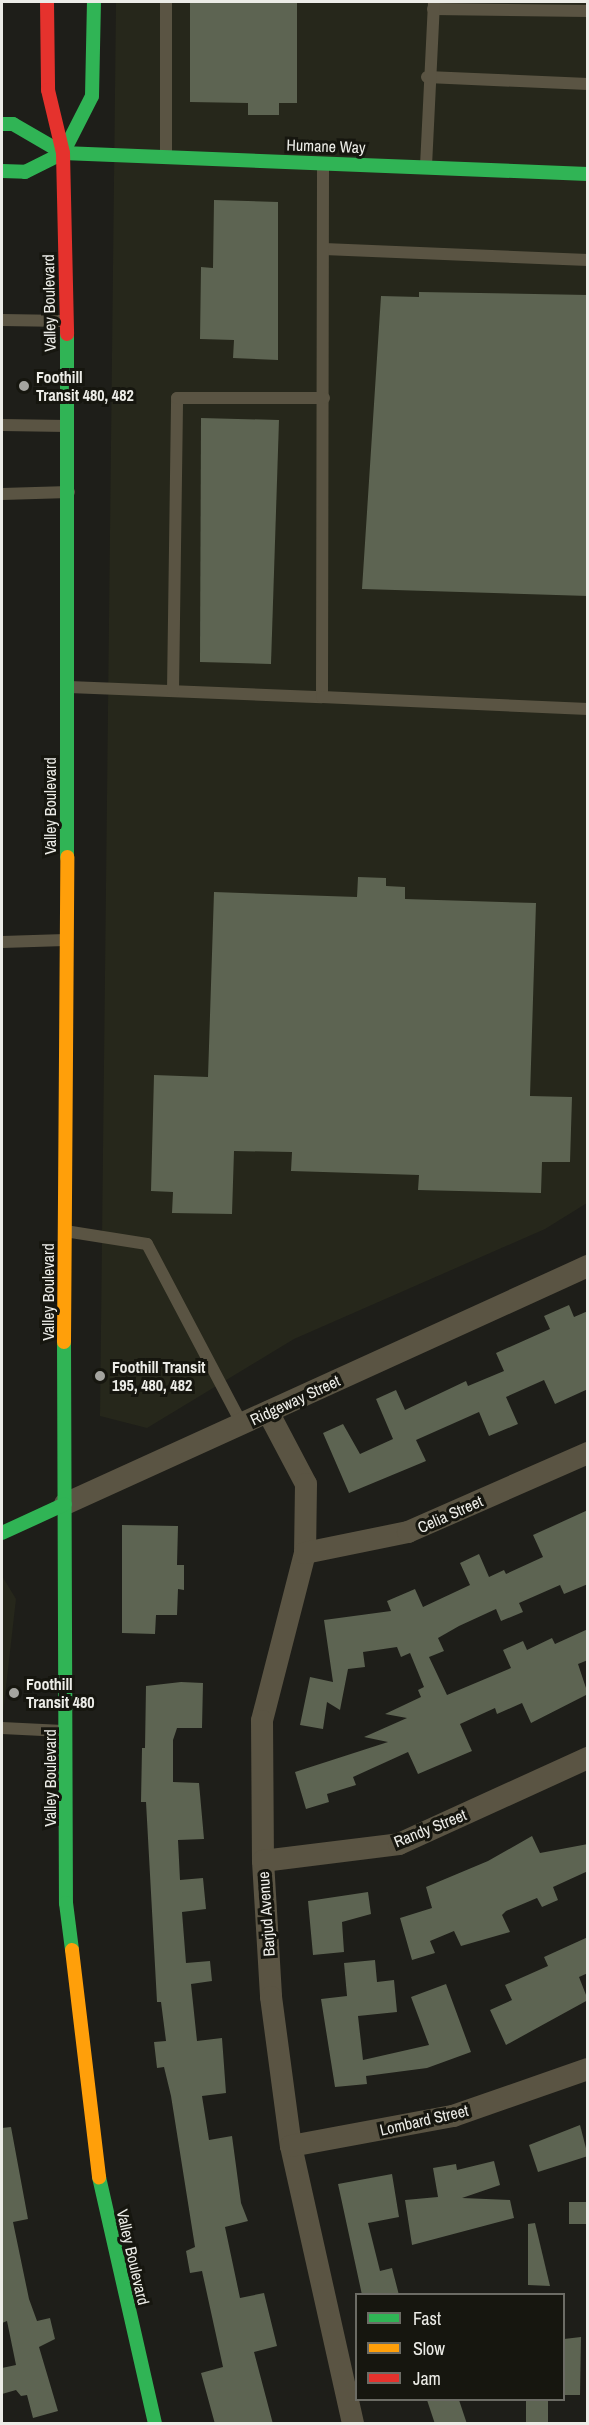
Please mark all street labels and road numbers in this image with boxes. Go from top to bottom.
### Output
street label: Humane Way [286,135,366,157]
street label: Valley Boulevard [39,254,59,352]
street label: Valley Boulevard [40,757,60,855]
street label: Valley Boulevard [38,1243,58,1341]
street label: Ridgeway Street [247,1371,343,1429]
street label: Celia Street [414,1491,486,1537]
street label: Valley Boulevard [40,1729,60,1827]
street label: Randy Street [391,1805,469,1851]
street label: Barjud Avenue [253,1871,279,1957]
street label: Lombard Street [378,2100,470,2140]
street label: Valley Boulevard [113,2207,153,2307]

